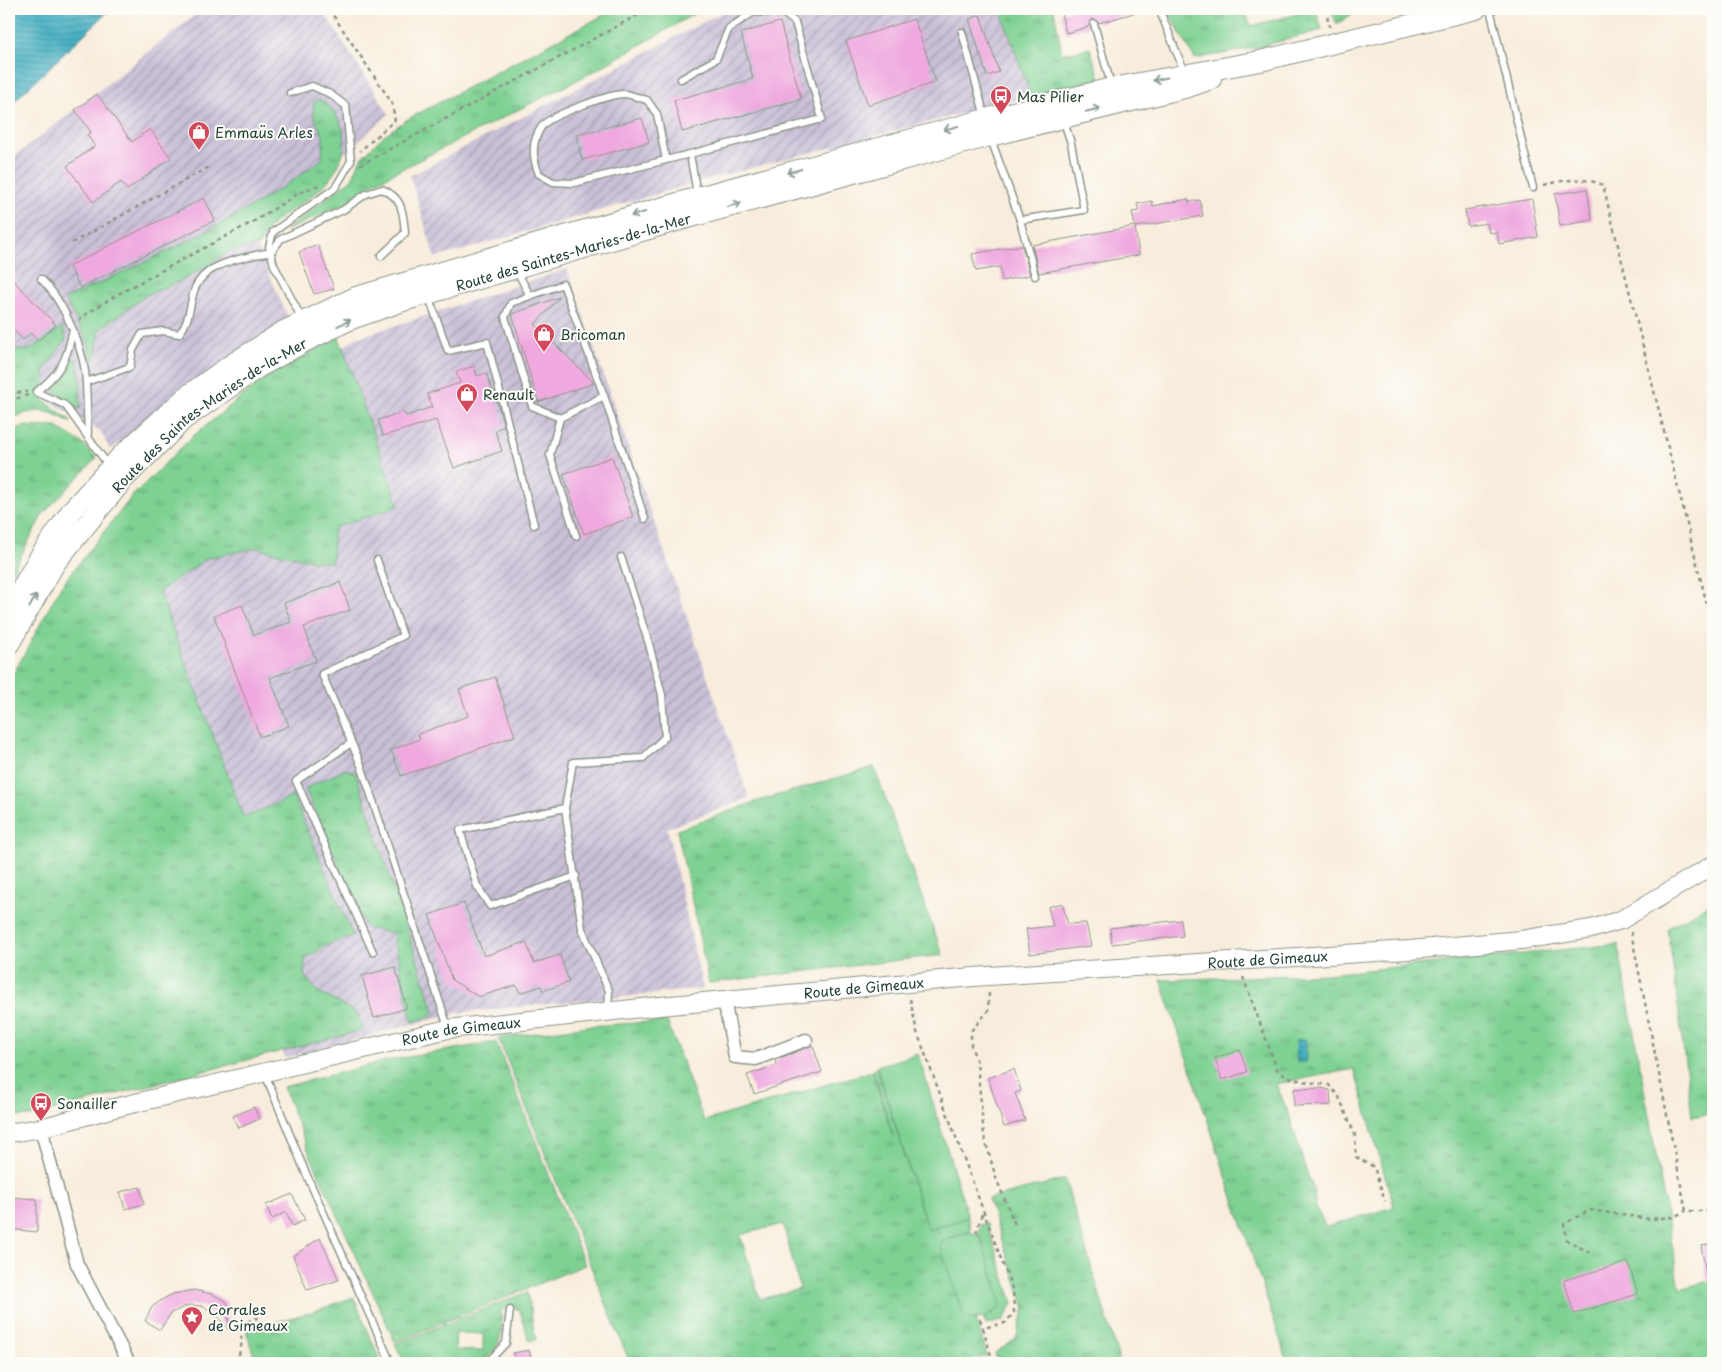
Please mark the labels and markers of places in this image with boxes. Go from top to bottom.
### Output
bus stop icon: Mas Pilier [989,84,1013,115]
place label: Mas Pilier [1017,86,1084,107]
shop icon: Emmaüs Arles [187,120,211,151]
place label: Emmaüs Arles [215,122,313,143]
shop icon: Bricoman [532,322,556,353]
place label: Bricoman [560,324,626,345]
shop icon: Renault [455,382,479,413]
place label: Renault [483,384,534,405]
bus stop icon: Sonailler [29,1091,53,1122]
place label: Sonailler [57,1093,117,1114]
place label: Corrales de Gimeaux [208,1299,288,1336]
place icon: Corrales de Gimeaux [180,1305,204,1336]

